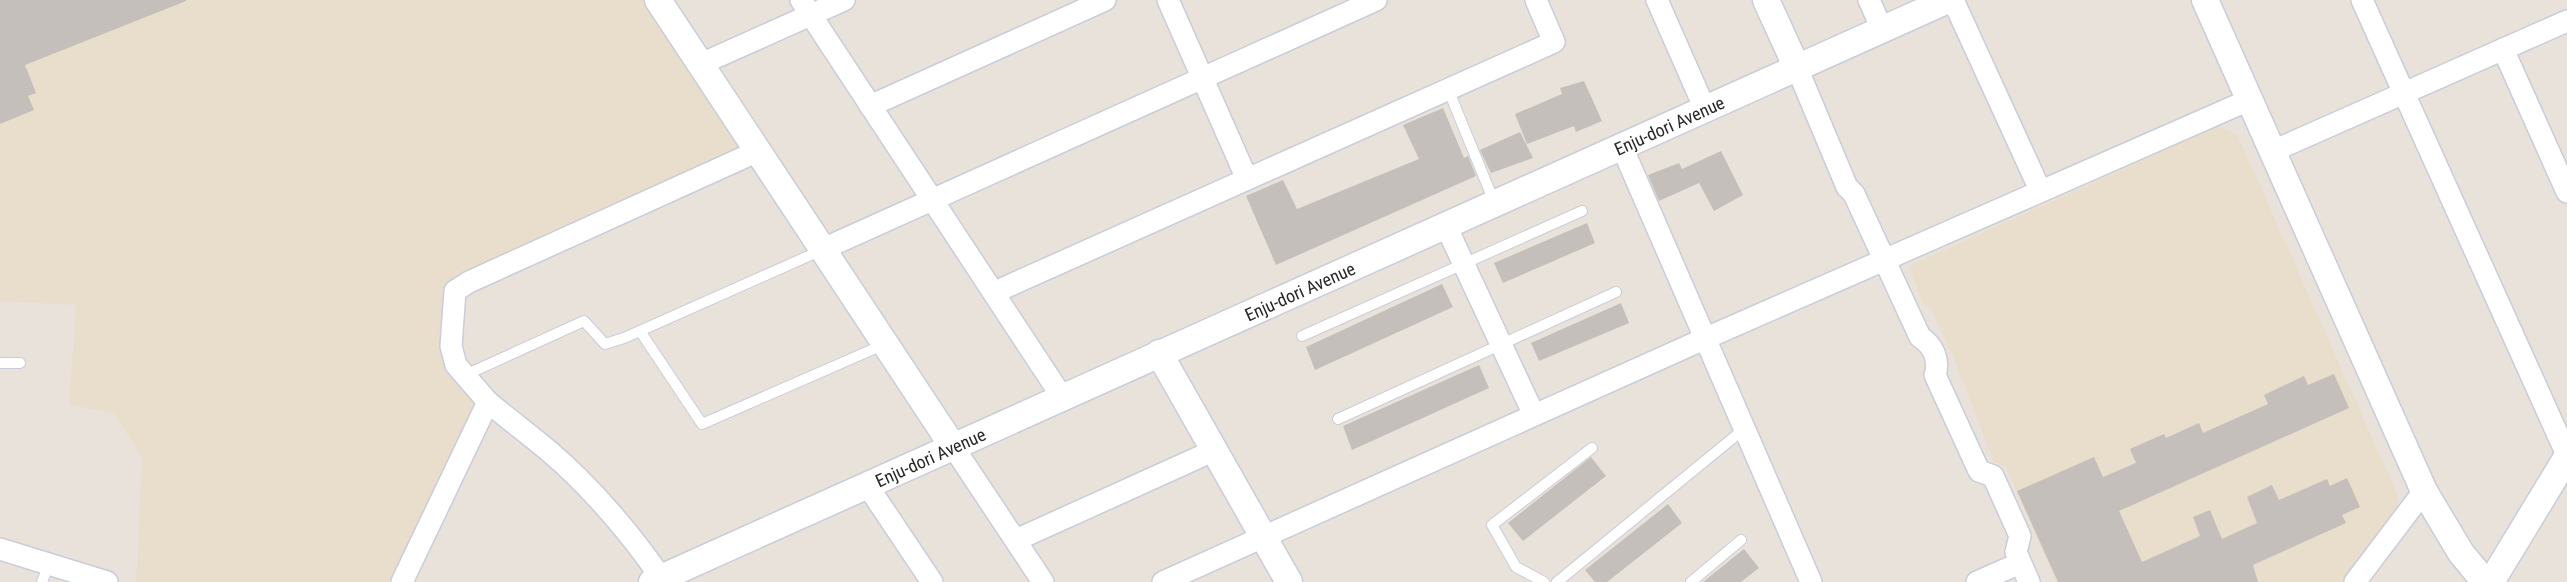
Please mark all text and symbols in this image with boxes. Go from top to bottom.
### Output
street label: Enju-dori Avenue [1611,91,1727,159]
street label: Enju-dori Avenue [1241,257,1358,325]
street label: Enju-dori Avenue [872,423,989,491]

